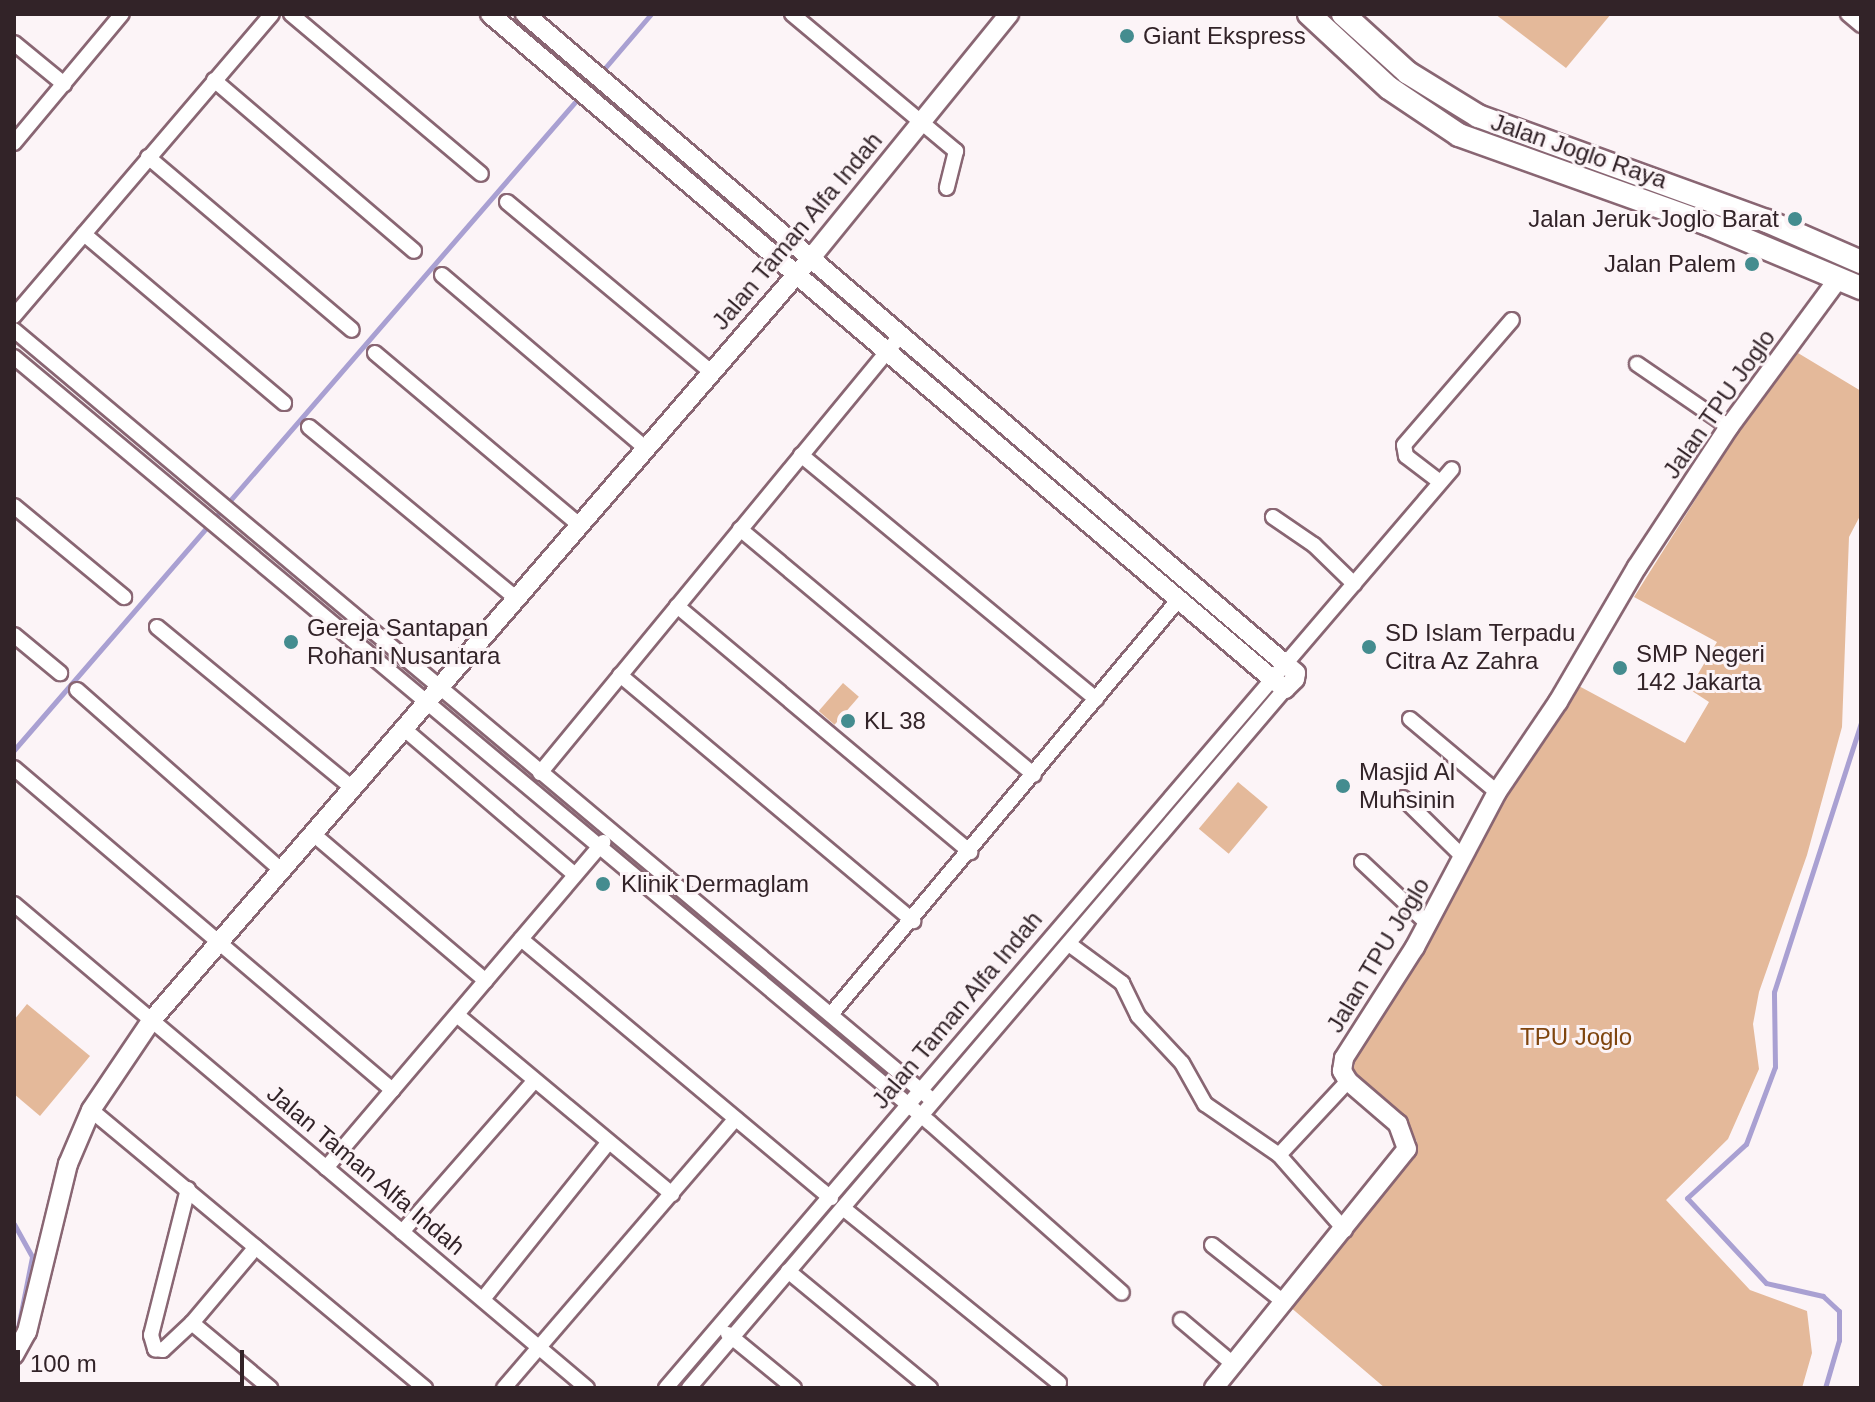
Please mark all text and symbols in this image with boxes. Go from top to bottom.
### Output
place label: Giant Ekspress [1143,22,1306,50]
marker: Giant Ekspress [1118,27,1136,45]
street label: Jalan Joglo Raya [1487,107,1671,195]
street label: Jalan Taman Alfa Indah [705,126,889,336]
place label: Jalan Jeruk Joglo Barat [1528,205,1779,233]
marker: Jalan Jeruk Joglo Barat [1786,210,1804,228]
place label: Jalan Palem [1604,250,1736,278]
marker: Jalan Palem [1743,255,1761,273]
street label: Jalan TPU Joglo [1657,324,1781,484]
place label: Gereja Santapan Rohani Nusantara [307,614,500,670]
place label: SD Islam Terpadu Citra Az Zahra [1385,619,1576,675]
marker: Gereja Santapan Rohani Nusantara [282,633,300,651]
marker: SD Islam Terpadu Citra Az Zahra [1360,638,1378,656]
place label: SMP Negeri 142 Jakarta [1636,640,1765,696]
marker: SMP Negeri 142 Jakarta [1611,659,1629,677]
place label: KL 38 [864,707,927,735]
marker: KL 38 [839,712,857,730]
place label: Masjid Al Muhsinin [1359,758,1456,814]
marker: Masjid Al Muhsinin [1334,777,1352,795]
place label: Klinik Dermaglam [621,870,809,898]
street label: Jalan TPU Joglo [1320,872,1436,1038]
marker: Klinik Dermaglam [592,873,614,895]
street label: Jalan Taman Alfa Indah [865,905,1049,1115]
park label: TPU Joglo [1520,1023,1632,1051]
street label: Jalan Taman Alfa Indah [261,1078,471,1262]
scale bar [20,1334,248,1384]
text: 100 m [30,1350,97,1377]

